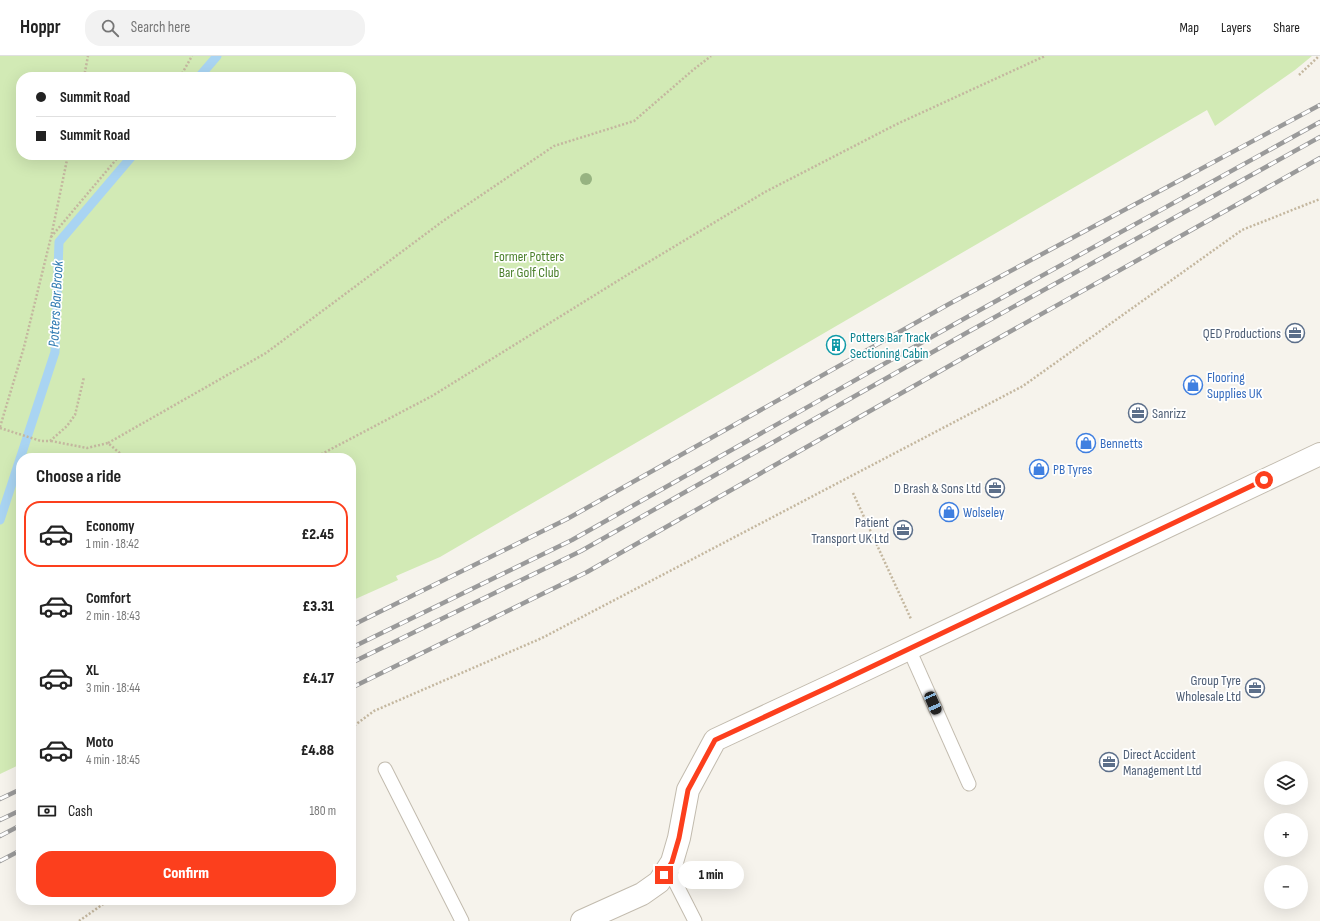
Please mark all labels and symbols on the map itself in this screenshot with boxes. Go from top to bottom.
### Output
park label: Former Potters Bar Golf Club [494,248,564,281]
water label: Potters Bar Brook [44,260,68,348]
office icon: QED Productions [1284,322,1306,344]
place label: QED Productions [1203,325,1281,342]
place label: Potters Bar Track Sectioning Cabin [850,329,930,362]
building icon: Potters Bar Track Sectioning Cabin [825,334,847,356]
place label: Flooring Supplies UK [1207,369,1263,402]
shop icon: Flooring Supplies UK [1182,374,1204,396]
office icon: Sanrizz [1127,402,1149,424]
place label: Sanrizz [1152,405,1186,422]
shop icon: Bennetts [1075,432,1097,454]
place label: Bennetts [1100,435,1143,452]
shop icon: PB Tyres [1028,458,1050,480]
place label: PB Tyres [1053,461,1092,478]
route start [1255,471,1273,489]
office icon: D Brash & Sons Ltd [984,477,1006,499]
place label: D Brash & Sons Ltd [894,480,981,497]
shop icon: Wolseley [938,501,960,523]
place label: Wolseley [963,504,1005,521]
place label: Patient Transport UK Ltd [811,514,889,547]
office icon: Patient Transport UK Ltd [892,519,914,541]
place label: Group Tyre Wholesale Ltd [1176,672,1241,705]
office icon: Group Tyre Wholesale Ltd [1244,677,1266,699]
car [923,690,943,716]
place label: Direct Accident Management Ltd [1123,746,1202,779]
office icon: Direct Accident Management Ltd [1098,751,1120,773]
callout: 1 min [678,861,744,889]
route end [655,866,673,884]

